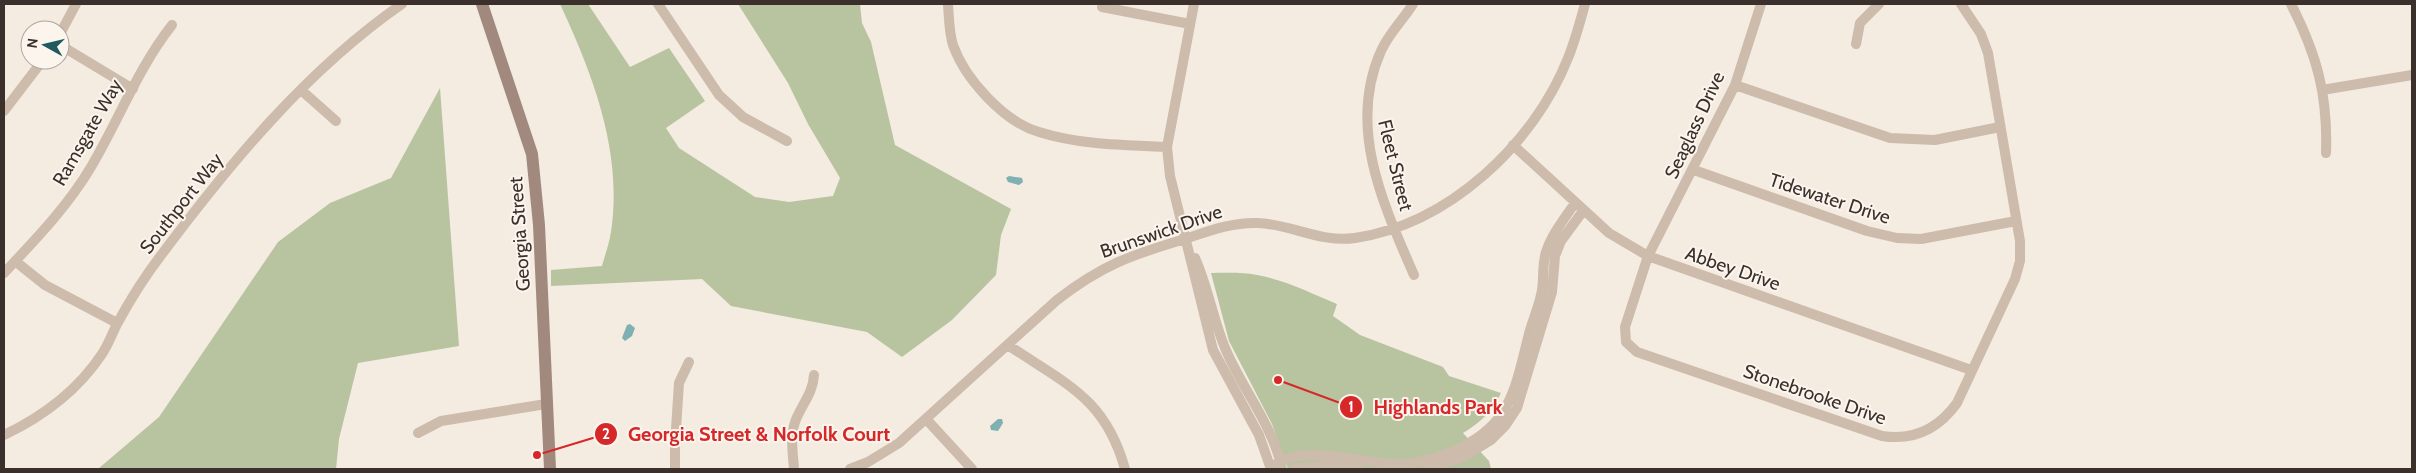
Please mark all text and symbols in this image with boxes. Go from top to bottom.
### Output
north arrow [20,20,70,70]
text: N [23,37,42,49]
street label: Seaglass Drive [1660,68,1729,182]
street label: Ramsgate Way [48,75,127,190]
street label: Fleet Street [1373,117,1418,214]
street label: Southport Way [135,148,228,258]
street label: Tidewater Drive [1766,168,1893,229]
street label: Georgia Street [504,175,535,292]
street label: Brunswick Drive [1097,200,1225,263]
street label: Abbey Drive [1682,241,1784,296]
street label: Stonebrooke Drive [1740,359,1890,430]
callout: Highlands Park [1339,390,1512,425]
text: Highlands Park [1374,395,1503,419]
text: 1 [1348,398,1354,416]
callout: Georgia Street & Norfolk Court [593,417,900,452]
text: Georgia Street & Norfolk Court [628,422,890,446]
text: 2 [602,425,610,443]

